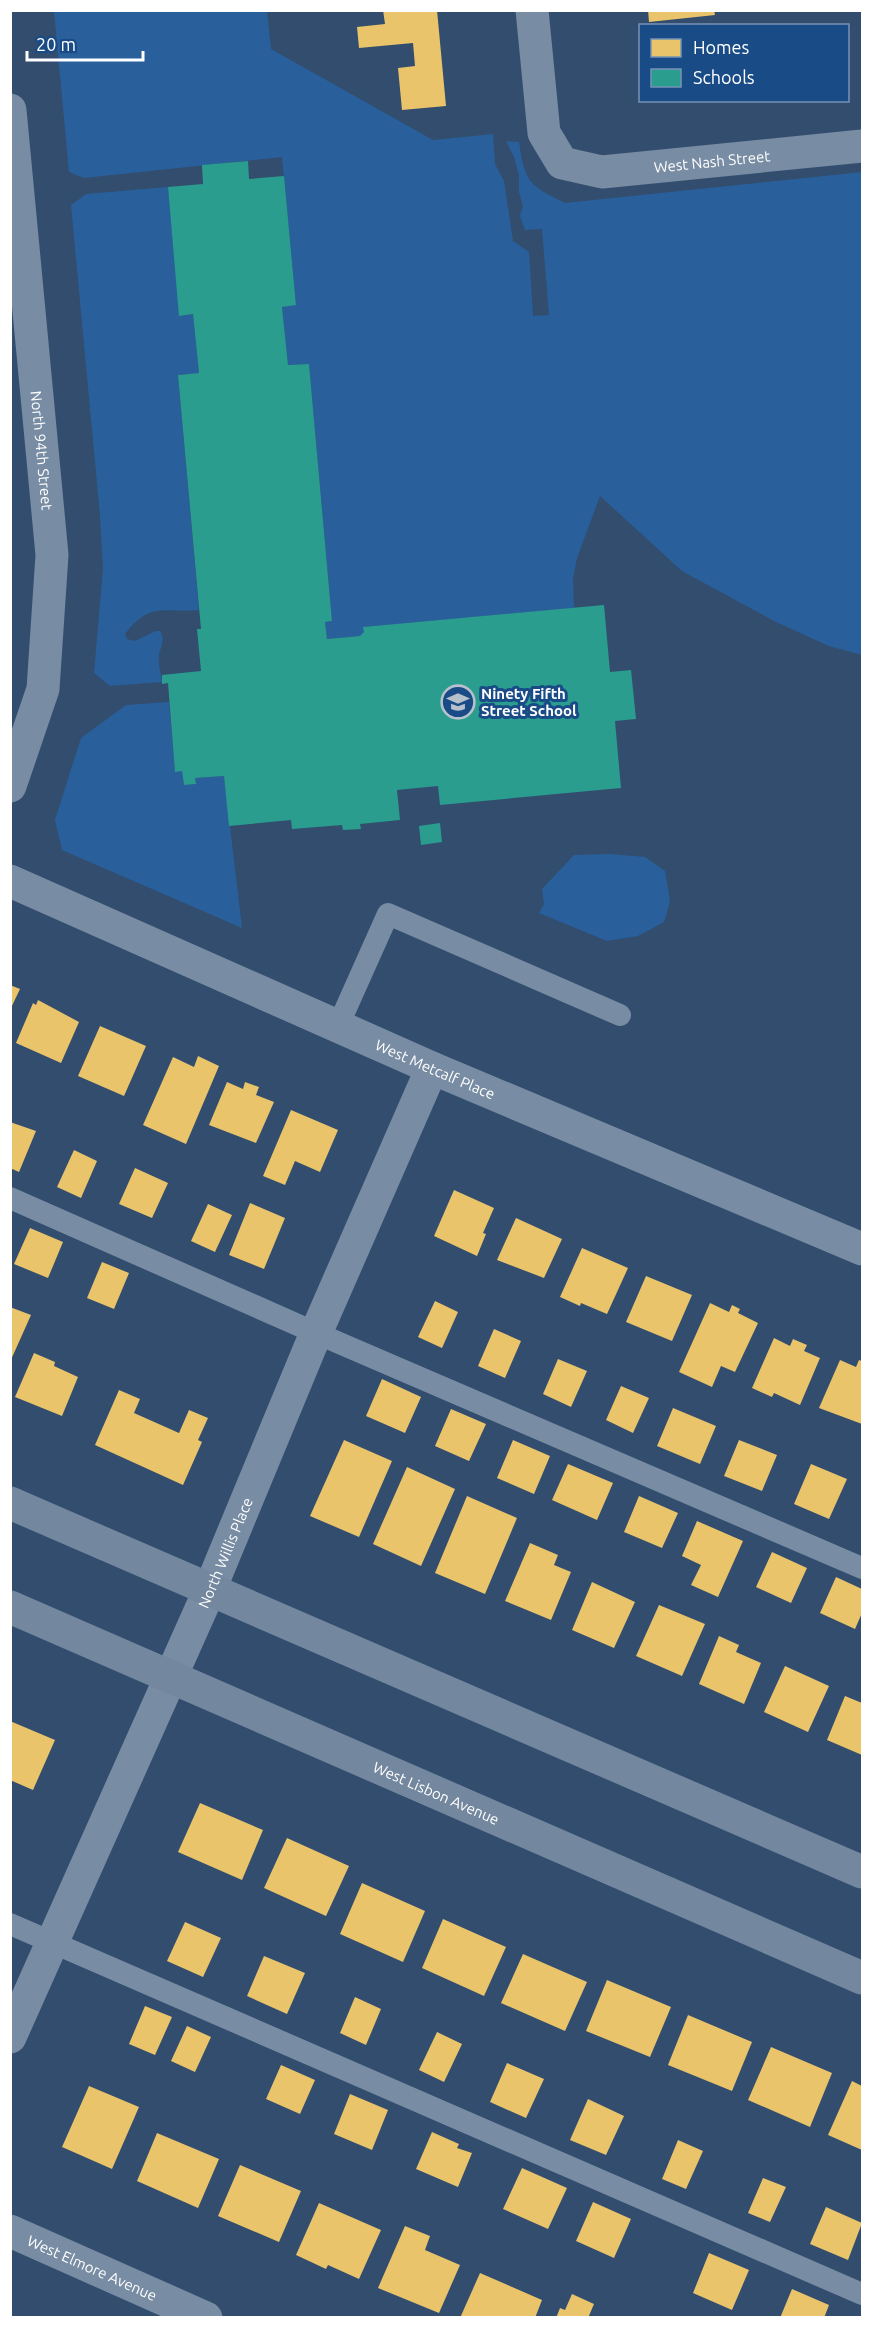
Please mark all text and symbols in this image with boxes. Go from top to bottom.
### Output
scale bar [27,24,142,62]
legend [639,24,849,102]
text: 20 m [36,34,76,54]
text: Homes [693,37,750,57]
text: Schools [693,67,755,87]
street label: West Nash Street [653,147,771,175]
street label: North 94th Street [28,390,56,511]
school or university icon: Ninety Fifth Street School [440,684,476,720]
place label: Ninety Fifth Street School [481,685,577,719]
street label: West Metcalf Place [373,1036,498,1102]
street label: North Willis Place [194,1495,256,1611]
street label: West Lisbon Avenue [371,1758,502,1828]
street label: West Elmore Avenue [25,2231,160,2304]

